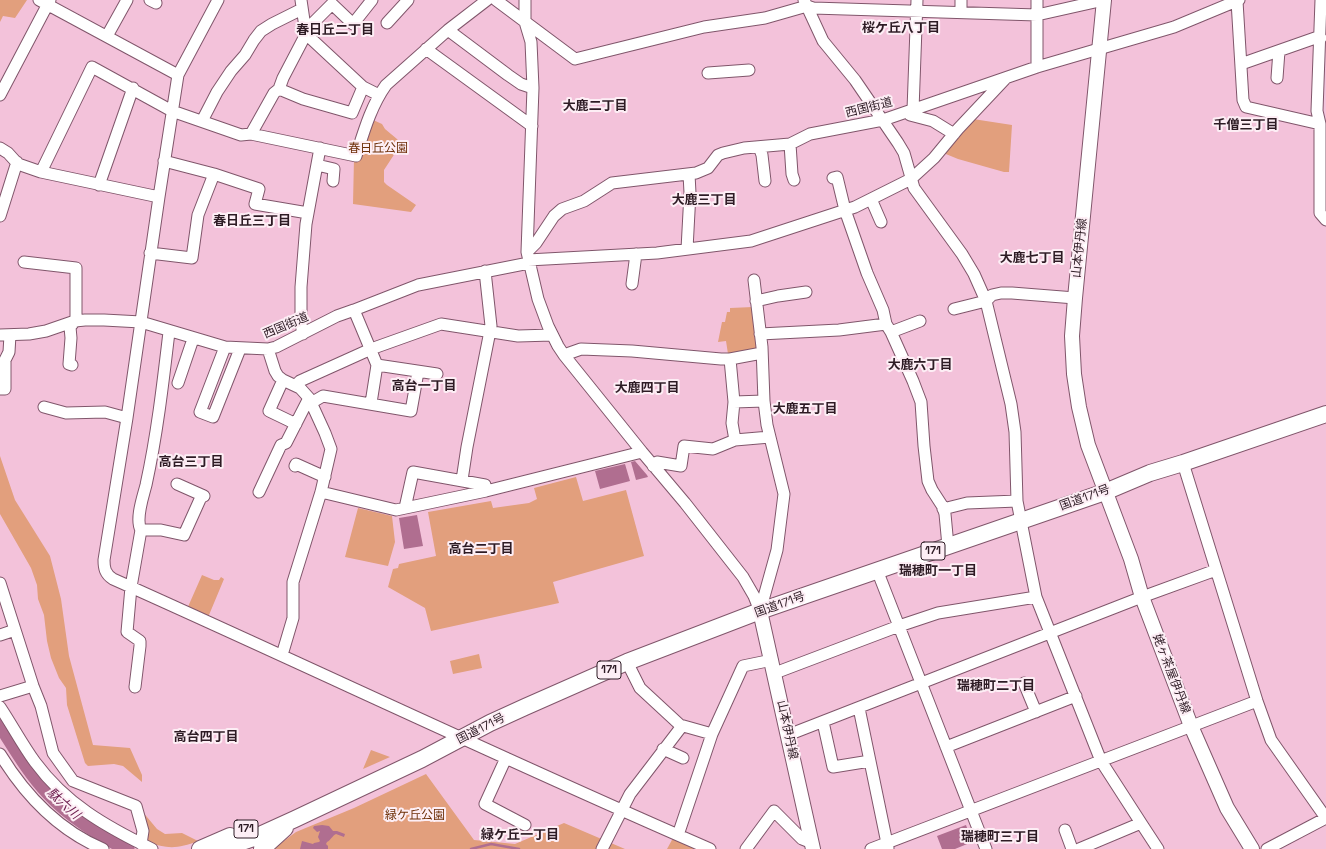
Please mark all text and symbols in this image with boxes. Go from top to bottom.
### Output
district label: 桜ケ丘八丁目 [862,20,940,36]
district label: 春日丘二丁目 [296,22,374,38]
street label: 西国街道 [844,95,894,121]
district label: 大鹿二丁目 [563,98,627,114]
district label: 千僧三丁目 [1214,117,1278,133]
park label: 春日丘公園 [348,142,408,156]
district label: 大鹿三丁目 [672,192,736,208]
district label: 春日丘三丁目 [213,213,291,229]
street label: 山本伊丹線 [1070,217,1090,279]
district label: 大鹿七丁目 [1000,250,1064,266]
street label: 西国街道 [261,310,311,342]
district label: 大鹿六丁目 [888,357,952,373]
district label: 高台一丁目 [392,378,456,394]
district label: 大鹿四丁目 [615,380,679,396]
district label: 大鹿五丁目 [773,401,837,417]
district label: 高台三丁目 [159,454,223,470]
street label: 国道171号 [1058,482,1112,514]
district label: 高台二丁目 [449,541,513,557]
road number: 171 [921,542,945,560]
district label: 瑞穂町一丁目 [899,563,977,579]
street label: 国道171号 [753,589,807,621]
street label: 姥ヶ茶屋伊丹線 [1149,632,1193,716]
road number: 171 [597,661,621,679]
district label: 瑞穂町二丁目 [957,678,1035,694]
street label: 山本伊丹線 [774,699,800,761]
street label: 国道171号 [454,711,508,747]
district label: 高台四丁目 [174,729,238,745]
water label: 駄六川 [43,785,83,823]
park label: 緑ケ丘公園 [385,809,445,823]
road number: 171 [234,820,258,838]
district label: 緑ケ丘一丁目 [481,827,559,843]
district label: 瑞穂町三丁目 [961,829,1039,845]

